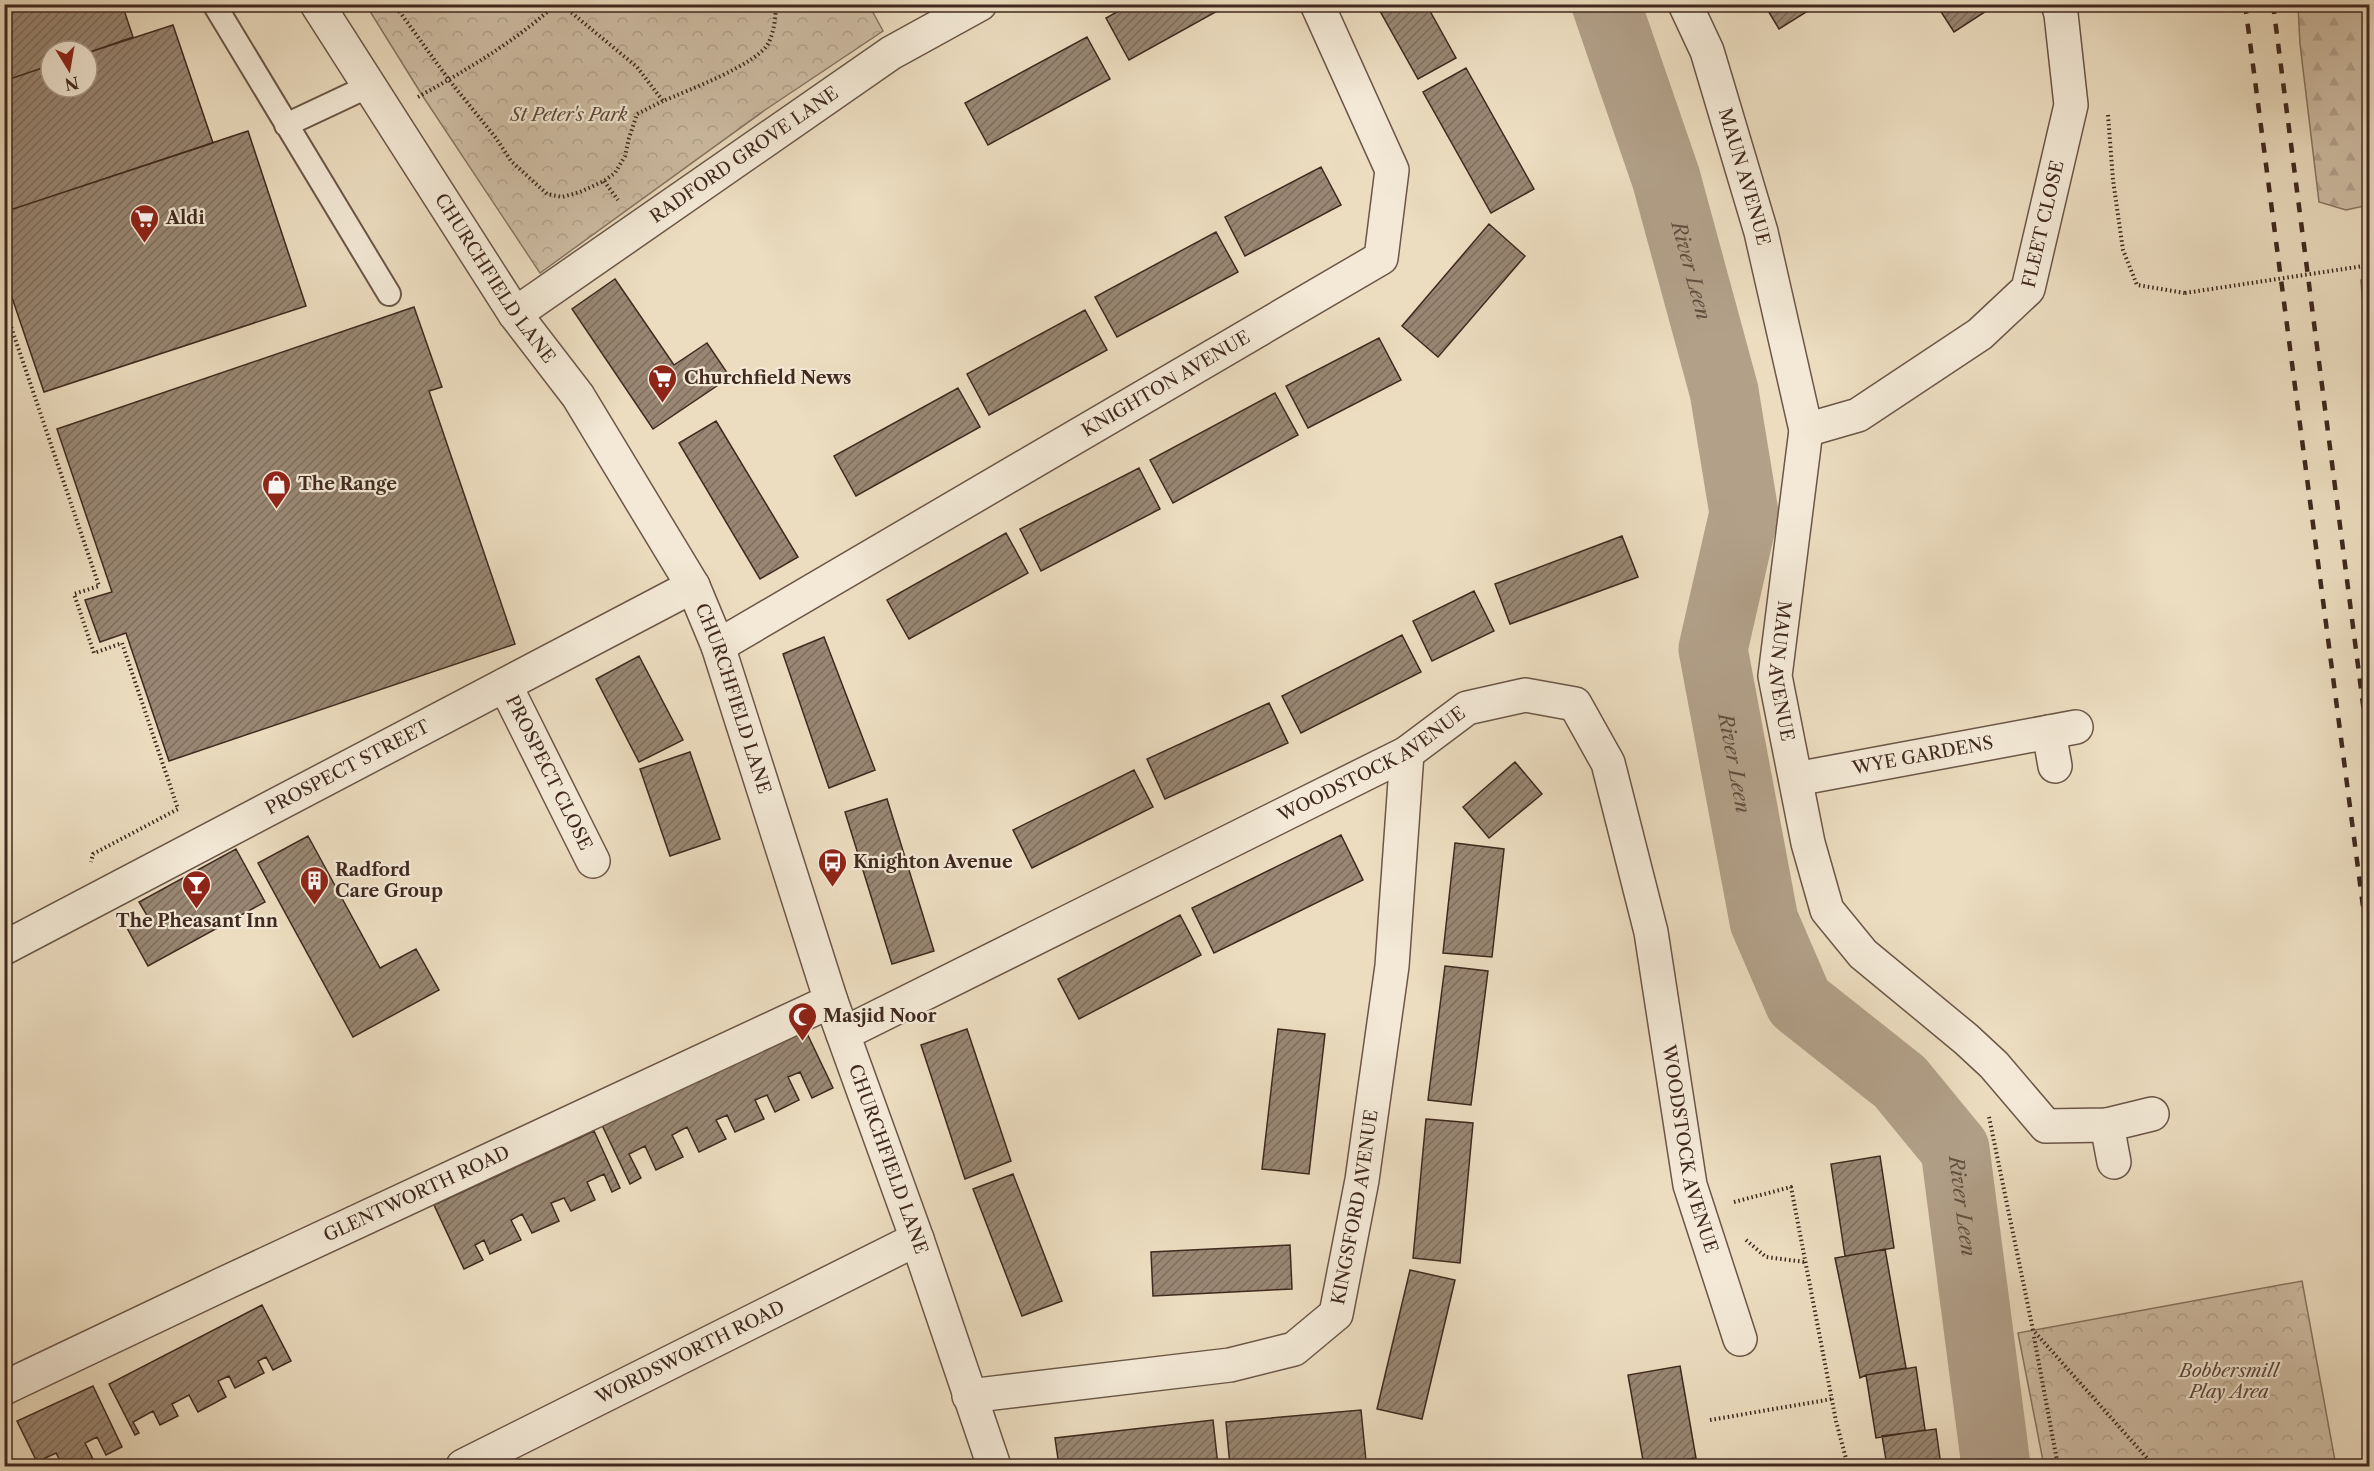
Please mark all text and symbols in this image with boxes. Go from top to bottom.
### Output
north arrow [39,39,99,99]
text: N [63,73,81,95]
street label: RADFORD GROVE LANE [646,82,843,228]
park label: St Peter's Park [509,104,628,126]
street label: MAUN AVENUE [1714,105,1775,247]
street label: FLEET CLOSE [2018,158,2069,290]
street label: CHURCHFIELD LANE [430,189,560,368]
supermarket icon: Aldi [129,202,161,244]
place label: Aldi [165,207,205,229]
water label: River Leen [1666,217,1716,322]
street label: KNIGHTON AVENUE [1078,326,1254,442]
supermarket icon: Churchfield News [647,362,679,404]
place label: Churchfield News [684,367,851,389]
shop icon: The Range [261,468,293,510]
place label: The Range [298,473,397,495]
street label: MAUN AVENUE [1764,599,1799,743]
street label: CHURCHFIELD LANE [690,600,775,797]
street label: PROSPECT CLOSE [501,692,597,854]
street label: WOODSTOCK AVENUE [1274,702,1470,827]
water label: River Leen [1713,709,1755,815]
street label: PROSPECT STREET [262,715,434,820]
street label: WYE GARDENS [1850,732,1995,779]
bus stop icon: Knighton Avenue [816,846,848,888]
place label: Knighton Avenue [853,851,1013,873]
place label: Radford Care Group [335,859,443,902]
building icon: Radford Care Group [298,864,330,906]
bar icon: The Pheasant Inn [181,868,213,910]
place label: The Pheasant Inn [116,910,279,932]
mosque icon: Masjid Noor [786,1000,818,1042]
place label: Masjid Noor [823,1005,937,1027]
street label: WOODSTOCK AVENUE [1657,1042,1722,1256]
street label: CHURCHFIELD LANE [844,1061,932,1257]
street label: KINGSFORD AVENUE [1327,1108,1383,1307]
street label: GLENTWORTH ROAD [320,1141,513,1247]
water label: River Leen [1944,1152,1981,1258]
street label: WORDSWORTH ROAD [591,1296,788,1409]
park label: Bobbersmill Play Area [2177,1360,2281,1403]

